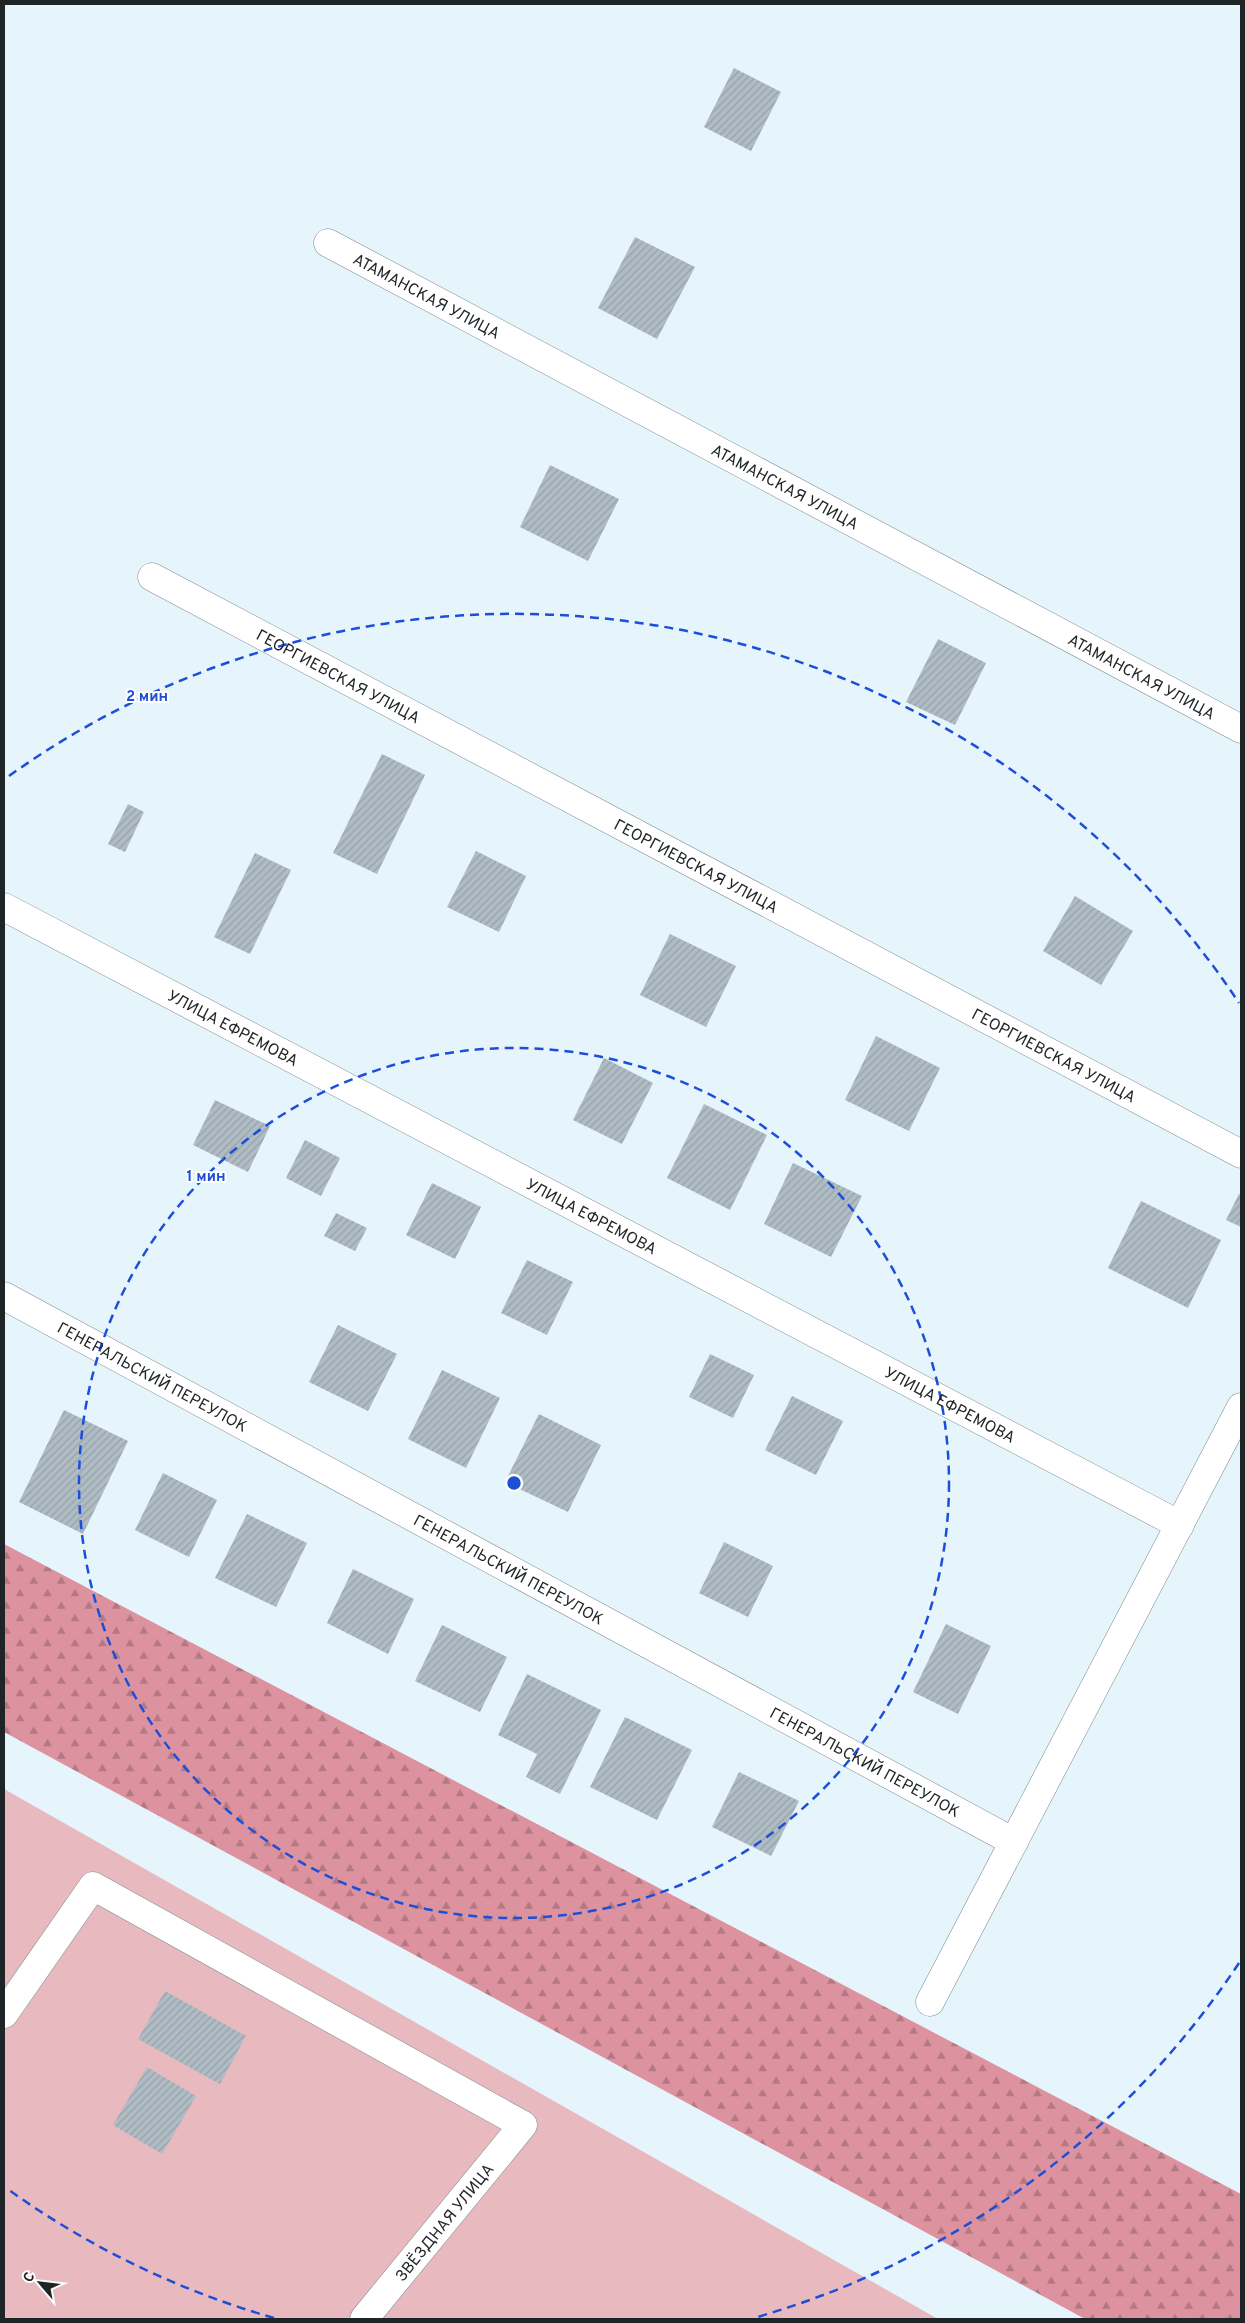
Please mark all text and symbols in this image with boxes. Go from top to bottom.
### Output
street label: АТАМАНСКАЯ УЛИЦА [349,250,503,345]
street label: АТАМАНСКАЯ УЛИЦА [707,441,861,536]
street label: ГЕОРГИЕВСКАЯ УЛИЦА [252,626,423,729]
street label: АТАМАНСКАЯ УЛИЦА [1064,631,1218,725]
text: 2 мин [126,688,168,707]
street label: ГЕОРГИЕВСКАЯ УЛИЦА [610,816,781,919]
street label: УЛИЦА ЕФРЕМОВА [164,987,301,1072]
street label: ГЕОРГИЕВСКАЯ УЛИЦА [968,1005,1139,1108]
text: 1 мин [187,1168,225,1187]
street label: УЛИЦА ЕФРЕМОВА [522,1175,660,1260]
street label: ГЕНЕРАЛЬСКИЙ ПЕРЕУЛОК [53,1319,250,1438]
street label: УЛИЦА ЕФРЕМОВА [881,1363,1018,1449]
centre of rings [505,1474,523,1492]
street label: ГЕНЕРАЛЬСКИЙ ПЕРЕУЛОК [409,1511,607,1630]
street label: ГЕНЕРАЛЬСКИЙ ПЕРЕУЛОК [766,1704,963,1823]
street label: ЗВЁЗДНАЯ УЛИЦА [390,2159,499,2286]
north arrow [15,2258,65,2308]
text: С [20,2270,39,2286]

